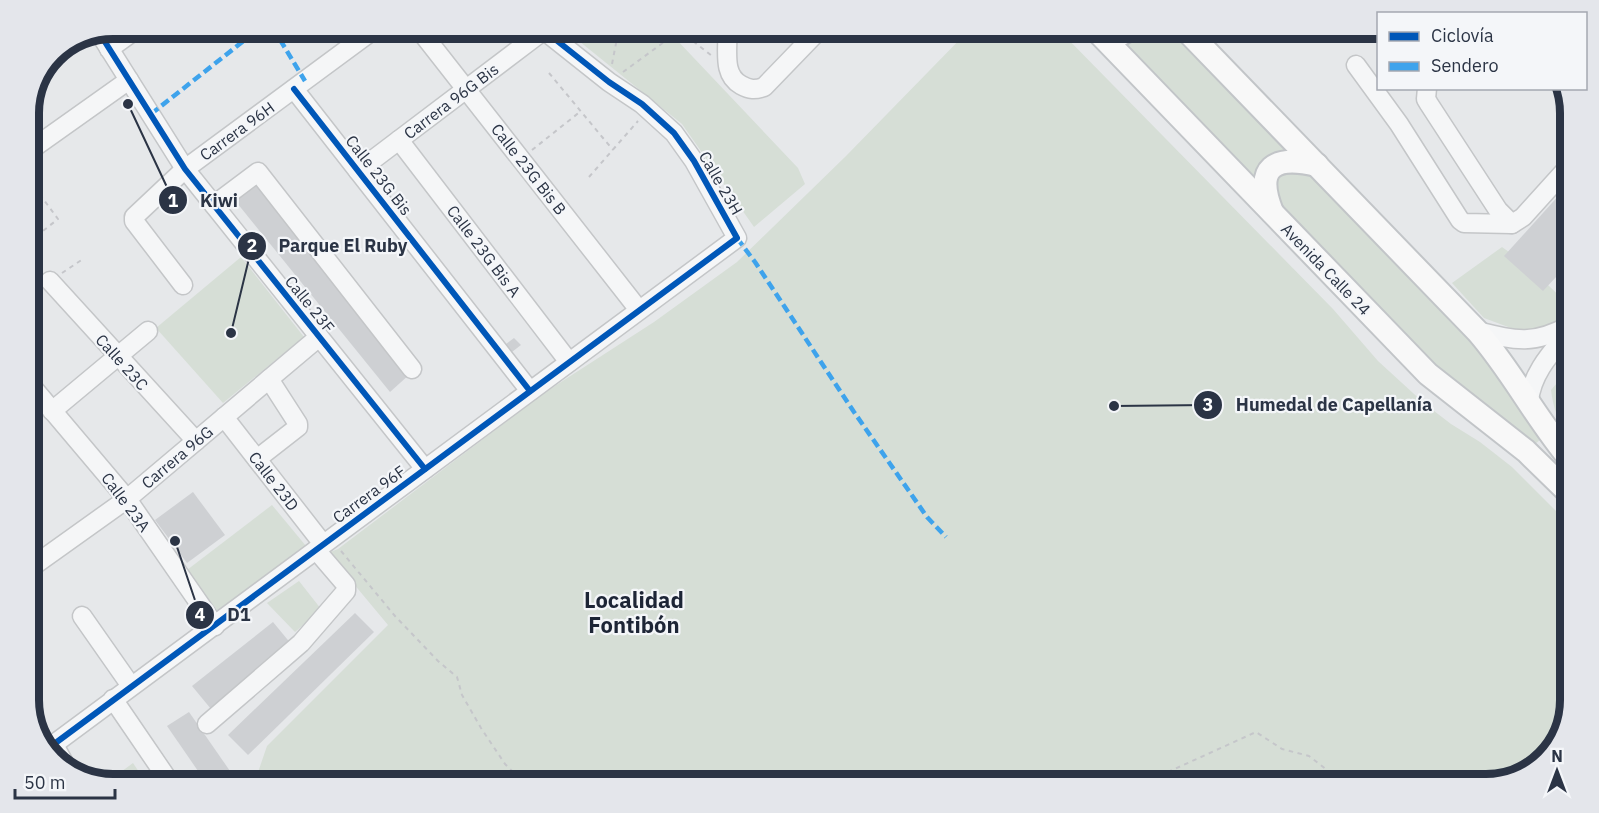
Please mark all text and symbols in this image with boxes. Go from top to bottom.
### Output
legend [1377,12,1587,90]
text: Ciclovía [1431,24,1494,47]
text: Sendero [1431,54,1498,77]
street label: Carrera 96G Bis [400,59,502,143]
street label: Carrera 96H [196,97,278,165]
street label: Calle 23G Bis B [487,119,571,219]
street label: Calle 23G Bis [342,131,416,219]
street label: Calle 23H [695,148,747,218]
callout: Kiwi [158,182,250,218]
text: 1 [168,189,179,212]
text: Kiwi [200,189,238,212]
street label: Calle 23G Bis A [443,201,525,301]
street label: Avenida Calle 24 [1277,219,1375,319]
callout: Parque El Ruby [237,228,419,264]
text: 2 [247,234,257,257]
text: Parque El Ruby [279,234,408,257]
street label: Calle 23F [281,271,339,337]
street label: Calle 23C [92,330,152,394]
callout: Humedal de Capellanía [1193,387,1444,423]
text: 3 [1203,393,1213,416]
text: Humedal de Capellanía [1236,393,1432,416]
street label: Carrera 96G [137,421,217,493]
street label: Calle 23D [245,447,303,515]
street label: Carrera 96F [329,461,409,527]
street label: Calle 23A [97,468,155,536]
district label: Localidad Fontibón [584,585,684,639]
callout: D1 [185,597,263,633]
text: 4 [195,603,206,626]
text: D1 [227,603,251,626]
north arrow [1527,741,1587,801]
text: N [1551,746,1563,766]
scale bar [15,762,116,800]
text: 50 m [24,771,66,794]

